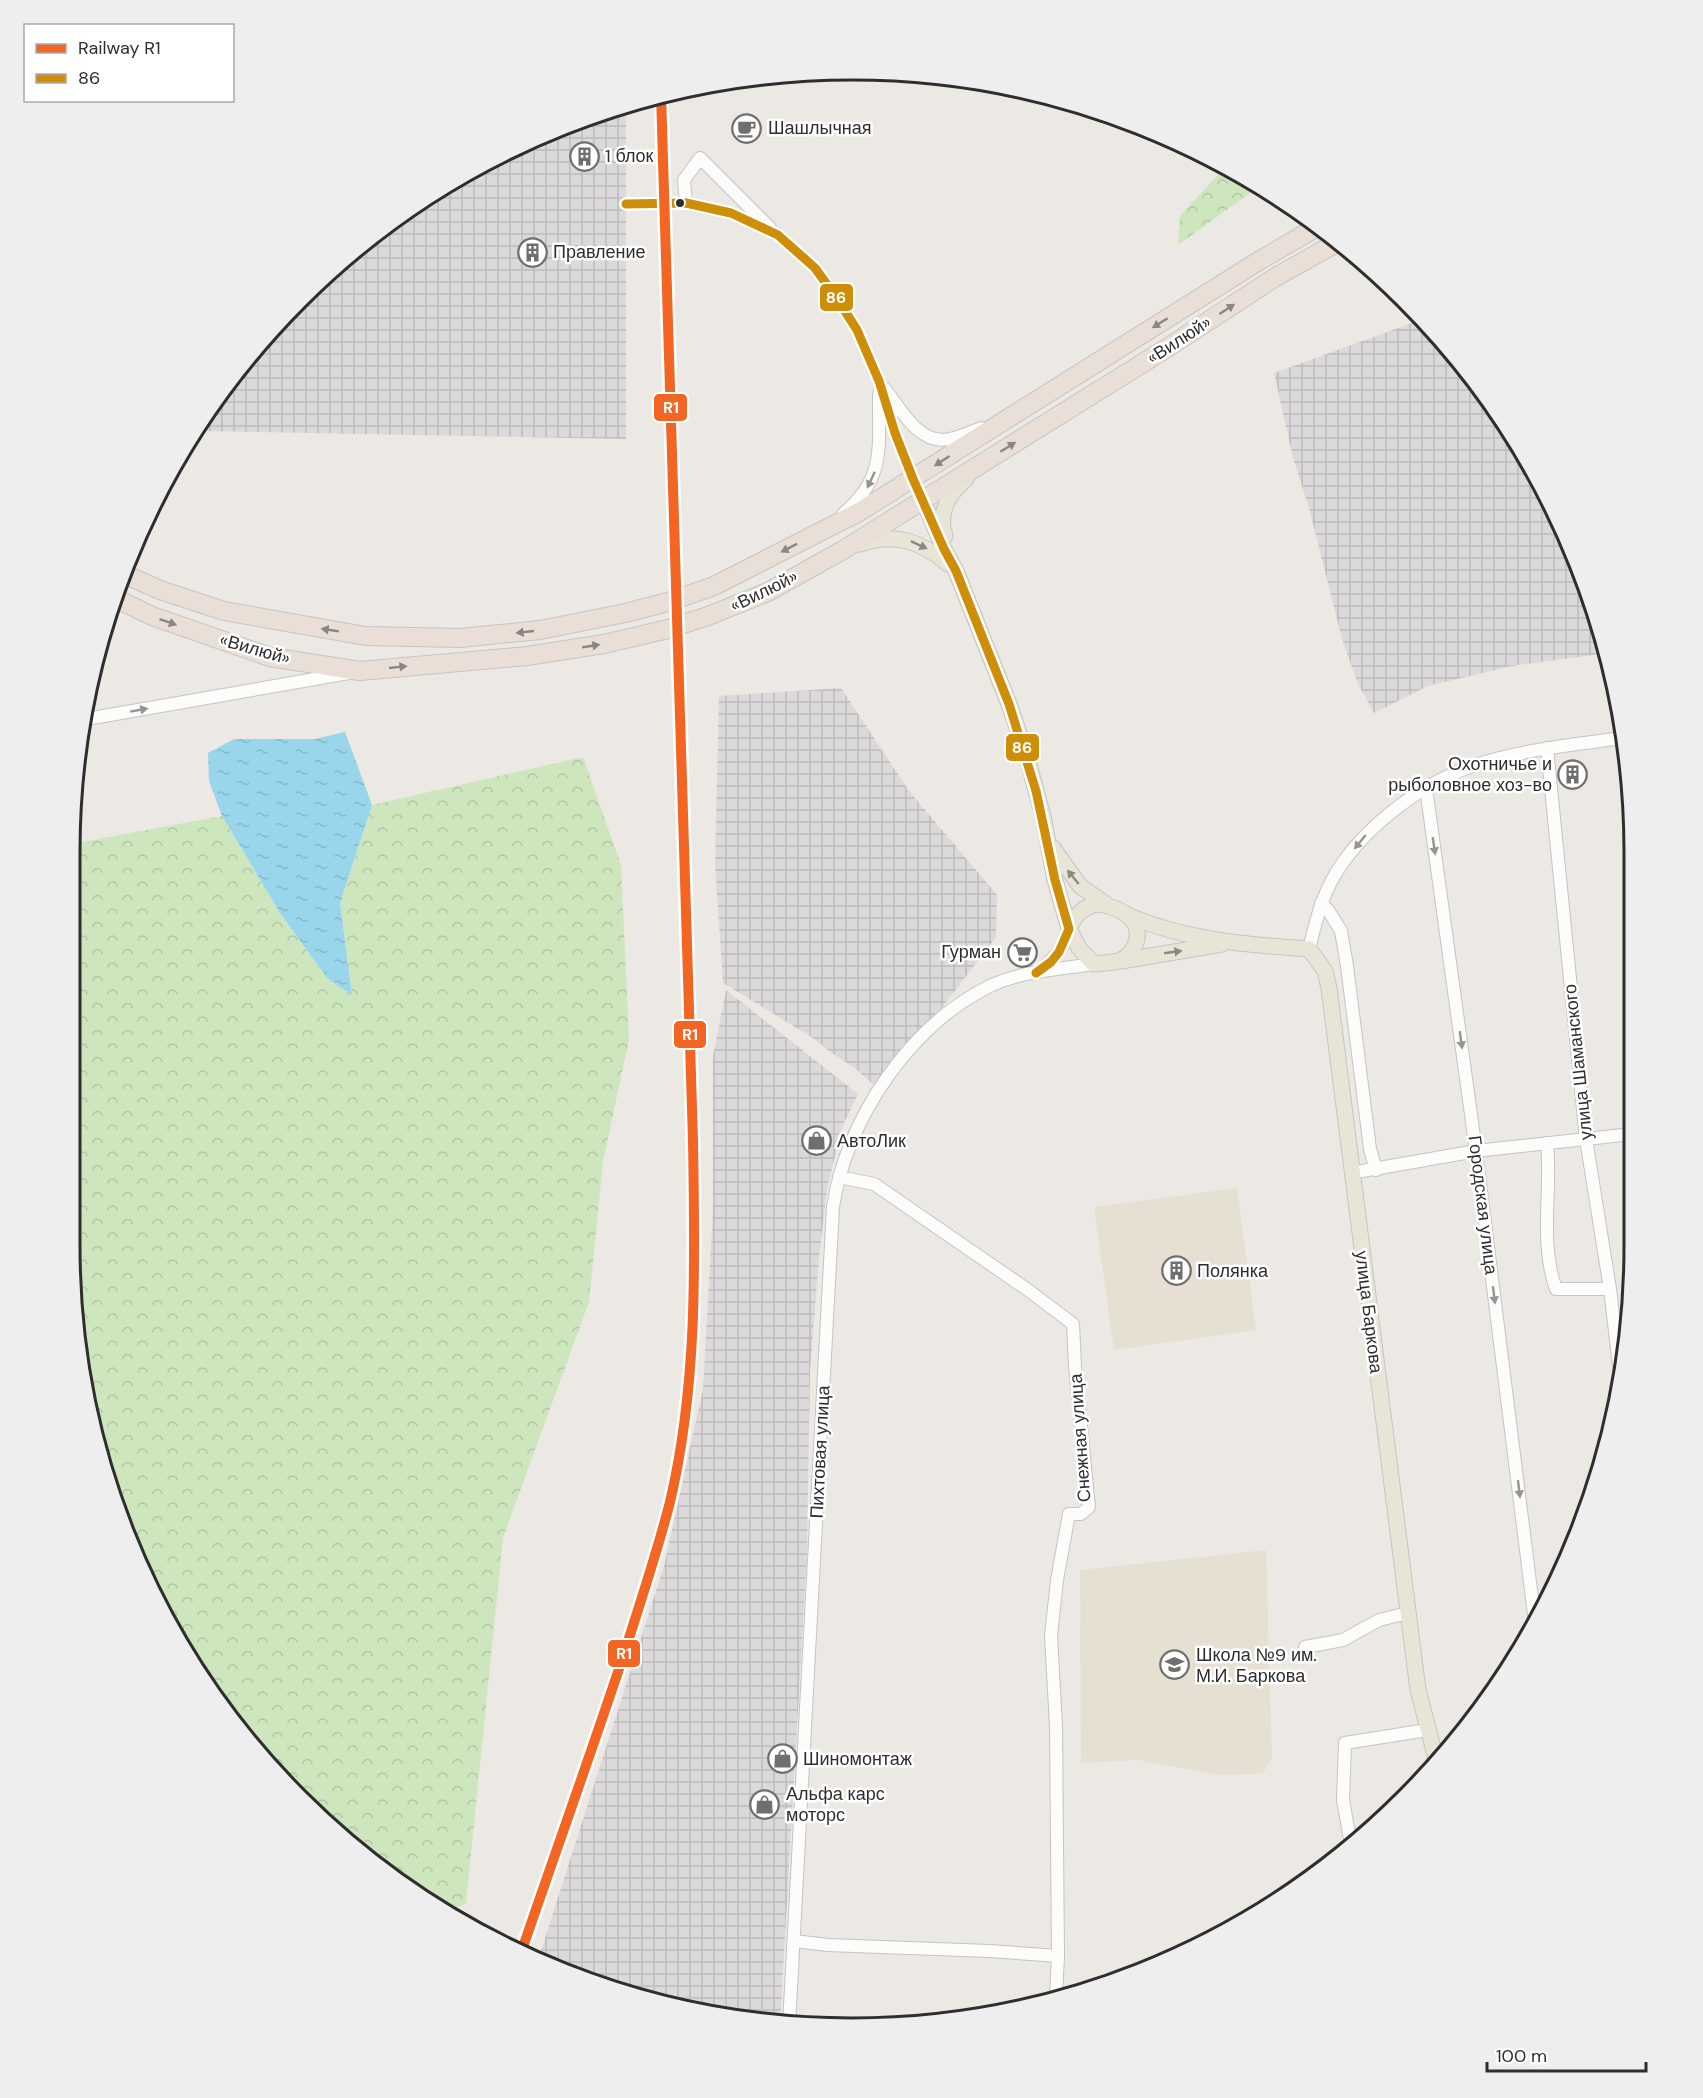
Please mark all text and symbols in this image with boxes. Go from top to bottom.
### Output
legend [24,24,234,102]
text: Railway R1 [78,36,161,60]
text: 86 [78,66,100,90]
cafe icon: Шашлычная [731,112,763,144]
place label: Шашлычная [768,116,871,140]
building icon: 1 блок [568,140,600,172]
place label: 1 блок [605,144,654,168]
unlabelled marker [674,197,686,209]
building icon: Правление [516,236,548,268]
place label: Правление [553,240,646,264]
line badge: 86 [819,283,854,312]
text: 86 [826,287,846,308]
one-way arrow [1218,303,1234,315]
street label: «Вилюй» [1142,310,1216,370]
one-way arrow [1152,318,1168,329]
line badge: R1 [653,393,688,422]
text: R1 [663,397,679,418]
one-way arrow [1000,441,1016,452]
one-way arrow [934,455,950,466]
one-way arrow [866,471,875,488]
one-way arrow [911,540,928,549]
one-way arrow [780,543,797,553]
street label: «Вилюй» [726,564,802,618]
one-way arrow [159,617,177,627]
one-way arrow [321,626,340,635]
street label: «Вилюй» [217,627,293,671]
one-way arrow [515,627,534,636]
one-way arrow [582,641,601,650]
one-way arrow [388,662,407,672]
one-way arrow [130,705,149,714]
line badge: 86 [1005,733,1040,762]
text: 86 [1012,737,1032,758]
place label: Охотничье и рыболовное хоз-во [1388,752,1552,797]
building icon: Охотничье и рыболовное хоз-во [1557,758,1589,790]
one-way arrow [1354,834,1367,849]
one-way arrow [1429,837,1439,856]
one-way arrow [1067,870,1080,885]
supermarket icon: Гурман [1006,936,1038,968]
place label: Гурман [941,940,1001,964]
one-way arrow [1164,948,1183,957]
street label: улица Шаманского [1558,983,1598,1141]
line badge: R1 [673,1020,707,1049]
text: R1 [682,1024,698,1045]
one-way arrow [1456,1030,1465,1049]
shop icon: АвтоЛик [800,1125,832,1157]
place label: АвтоЛик [837,1129,906,1153]
street label: Городская улица [1463,1134,1504,1277]
street label: улица Баркова [1350,1249,1389,1376]
building icon: Полянка [1160,1255,1192,1287]
place label: Полянка [1197,1259,1269,1283]
one-way arrow [1490,1286,1499,1305]
street label: Снежная улица [1063,1372,1096,1503]
street label: Пихтовая улица [805,1384,836,1519]
one-way arrow [1514,1479,1523,1498]
line badge: R1 [607,1639,641,1668]
text: R1 [616,1643,632,1664]
place label: Школа №9 им. М.И. Баркова [1196,1643,1317,1688]
school or university icon: Школа №9 им. М.И. Баркова [1159,1649,1191,1681]
shop icon: Шиномонтаж [766,1743,798,1775]
place label: Шиномонтаж [803,1747,912,1771]
place label: Альфа карс моторс [786,1782,885,1827]
shop icon: Альфа карс моторс [749,1788,781,1820]
scale bar [1487,2035,1646,2073]
text: 100 m [1496,2044,1547,2068]

